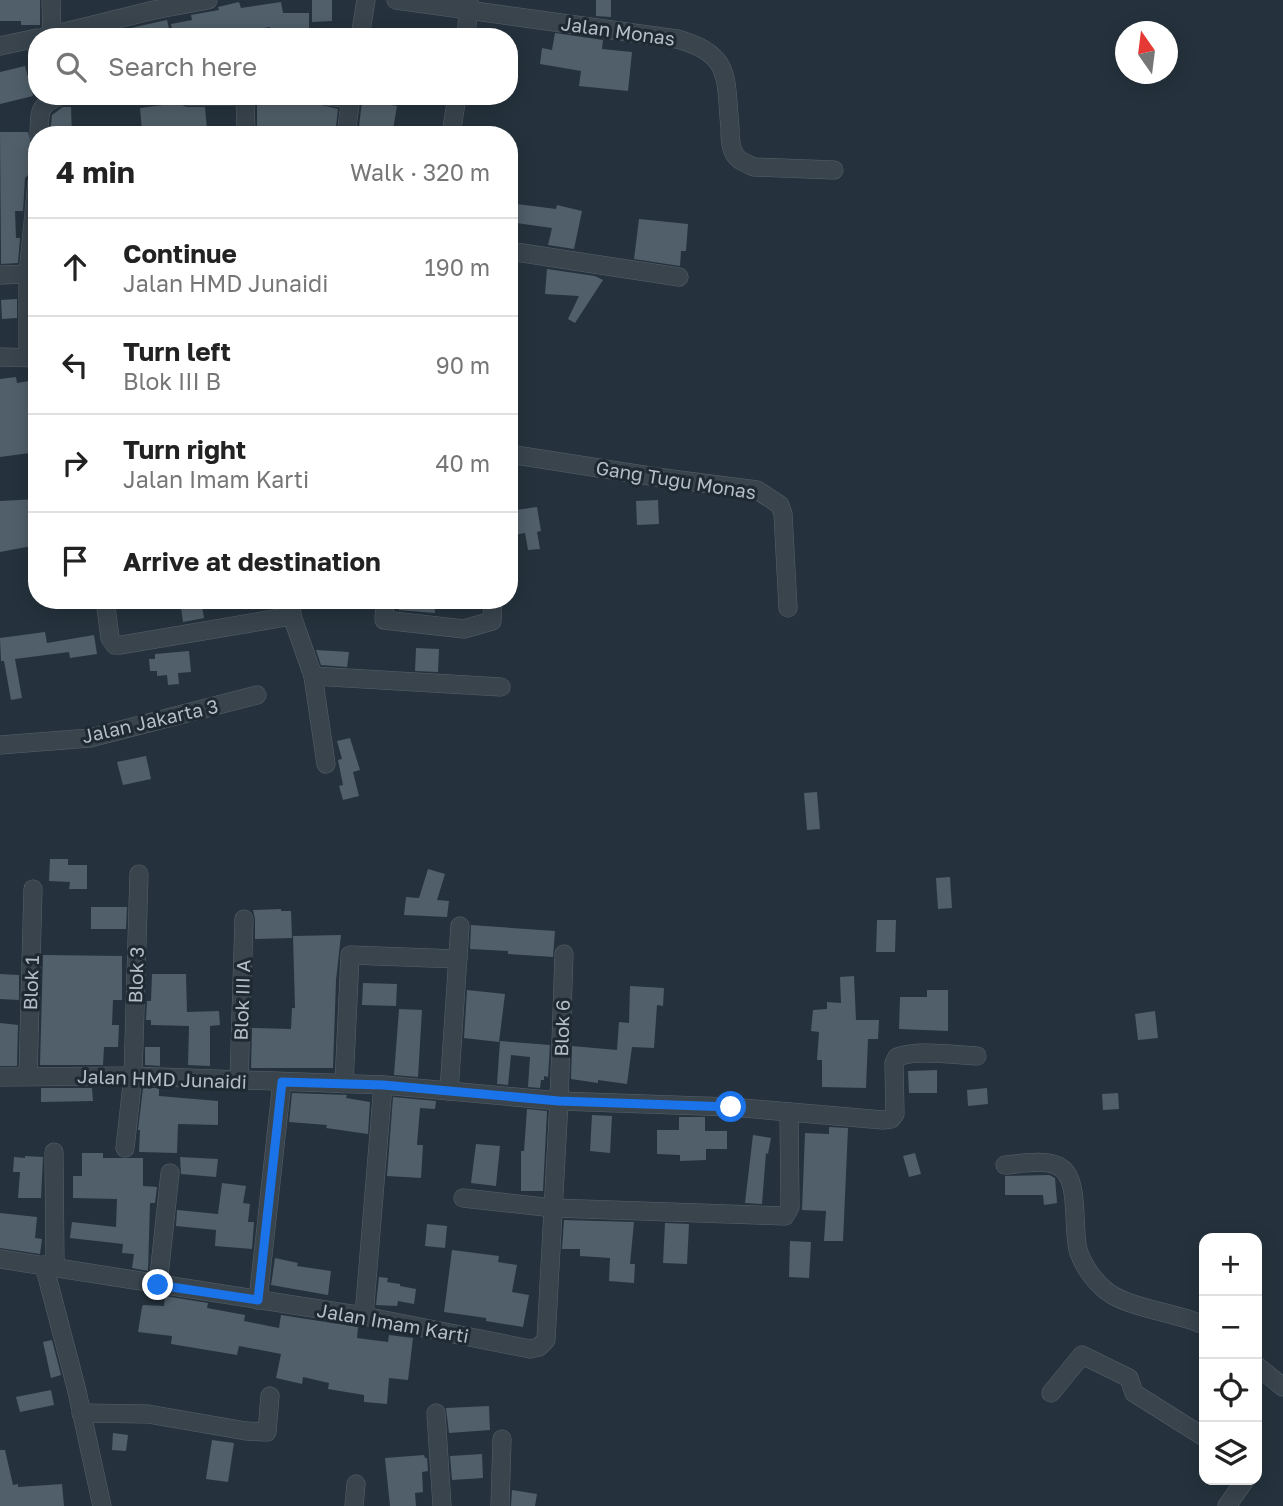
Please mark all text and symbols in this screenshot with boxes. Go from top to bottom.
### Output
street label: Jalan Monas [560,11,676,50]
north arrow [1115,21,1178,84]
search box [28,28,518,105]
icon: search [52,48,90,86]
text: Search here [108,51,257,82]
text: 4 min [56,154,135,190]
text: Walk · 320 m [350,158,490,186]
text: Continue [123,238,237,269]
icon: ahead [56,248,94,286]
text: 190 m [425,253,490,281]
text: Jalan HMD Junaidi [123,269,328,297]
text: Turn left [123,336,231,367]
icon: left [56,346,94,384]
text: 90 m [436,351,490,379]
text: Blok III B [123,367,221,395]
text: Turn right [123,434,246,465]
icon: right [56,444,94,482]
text: 40 m [436,449,490,477]
street label: Gang Tugu Monas [594,455,758,504]
text: Jalan Imam Karti [123,465,309,493]
icon: arrive [56,542,94,580]
text: Arrive at destination [123,546,381,577]
street label: Jalan Jakarta 3 [80,694,220,747]
street label: Blok 3 [123,946,148,1004]
street label: Blok 1 [18,955,43,1011]
street label: Blok III A [229,959,254,1041]
street label: Blok 6 [549,999,574,1057]
street label: Jalan HMD Junaidi [77,1064,247,1093]
route start [715,1091,746,1122]
map controls [1199,1233,1262,1485]
button: + [1199,1233,1262,1296]
route end [142,1269,173,1300]
button: − [1199,1296,1262,1359]
street label: Jalan Imam Karti [315,1298,471,1347]
button: locate [1199,1359,1262,1422]
button: layers [1199,1422,1262,1485]

